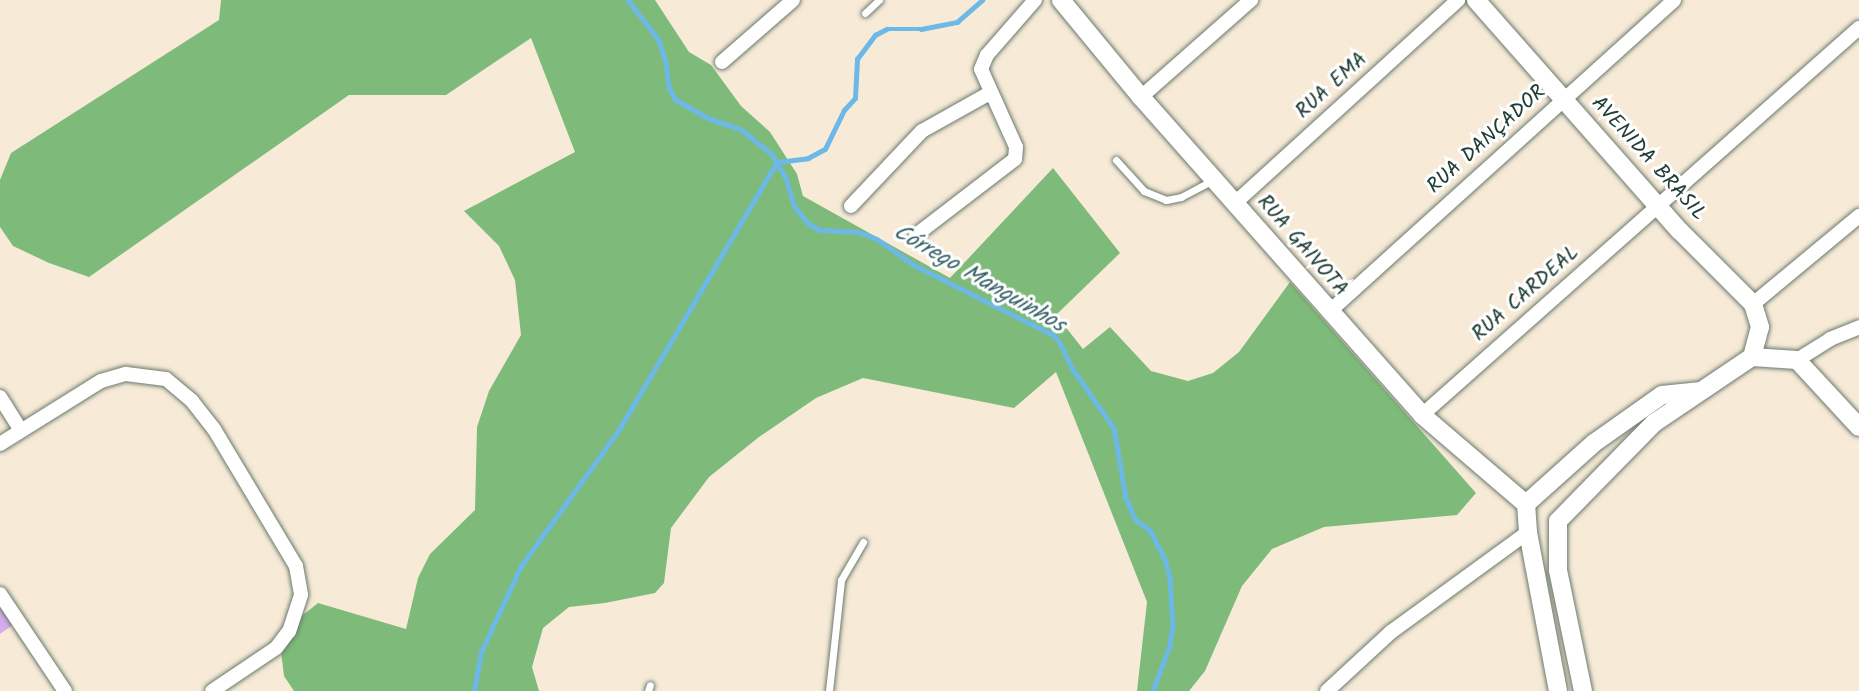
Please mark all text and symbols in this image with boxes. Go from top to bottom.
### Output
street label: RUA EMA [1291,47,1373,125]
street label: RUA DANÇADOR [1423,80,1551,200]
street label: AVENIDA BRASIL [1585,91,1711,227]
street label: RUA GAIVOTA [1251,190,1353,302]
water label: Córrego Manguinhos [888,219,1070,339]
street label: RUA CARDEAL [1467,241,1585,347]

